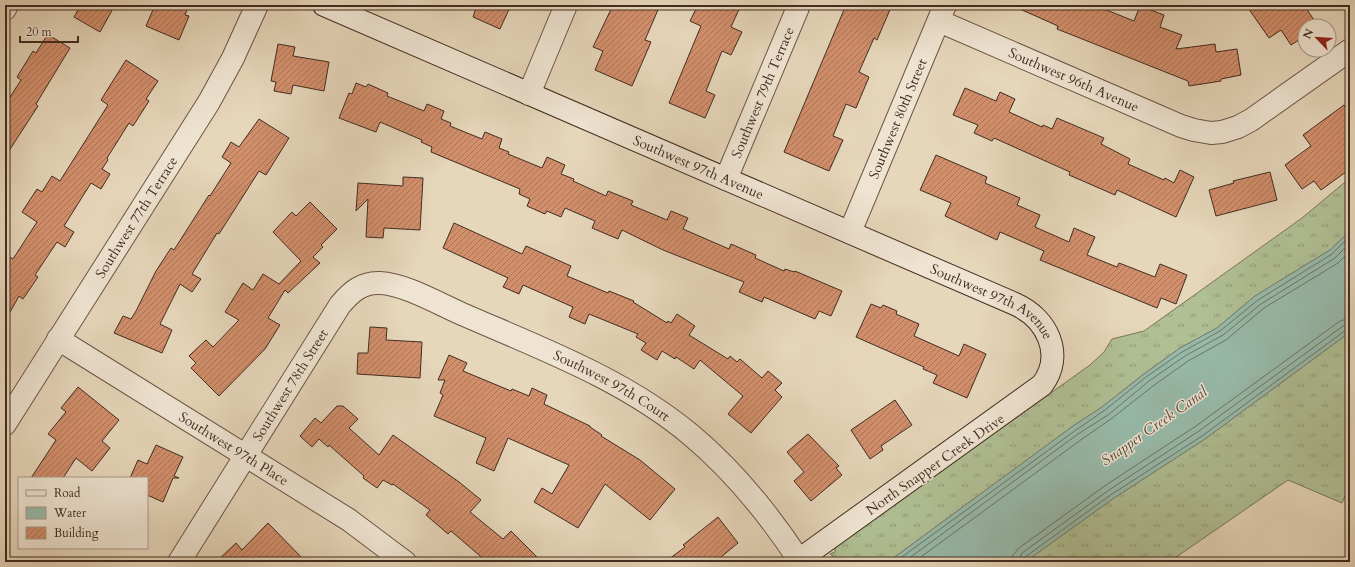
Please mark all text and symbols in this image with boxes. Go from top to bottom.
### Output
scale bar [20,18,78,44]
north arrow [1297,18,1337,58]
text: 20 m [26,24,53,40]
street label: Southwest 79th Terrace [727,24,799,161]
text: N [1300,26,1317,41]
street label: Southwest 96th Avenue [1005,43,1142,117]
street label: Southwest 80th Street [864,55,932,182]
street label: Southwest 97th Avenue [630,131,767,204]
street label: Southwest 77th Terrace [91,153,182,282]
street label: Southwest 97th Avenue [927,260,1057,342]
street label: Southwest 78th Street [248,325,333,445]
street label: Southwest 97th Court [550,346,674,426]
water label: Snapper Creek Canal [1097,381,1212,470]
street label: Southwest 97th Place [175,407,292,490]
street label: North Snapper Creek Drive [862,409,1008,520]
legend [18,477,148,549]
text: Road [54,485,81,501]
text: Water [53,505,87,521]
text: Building [54,525,99,541]

